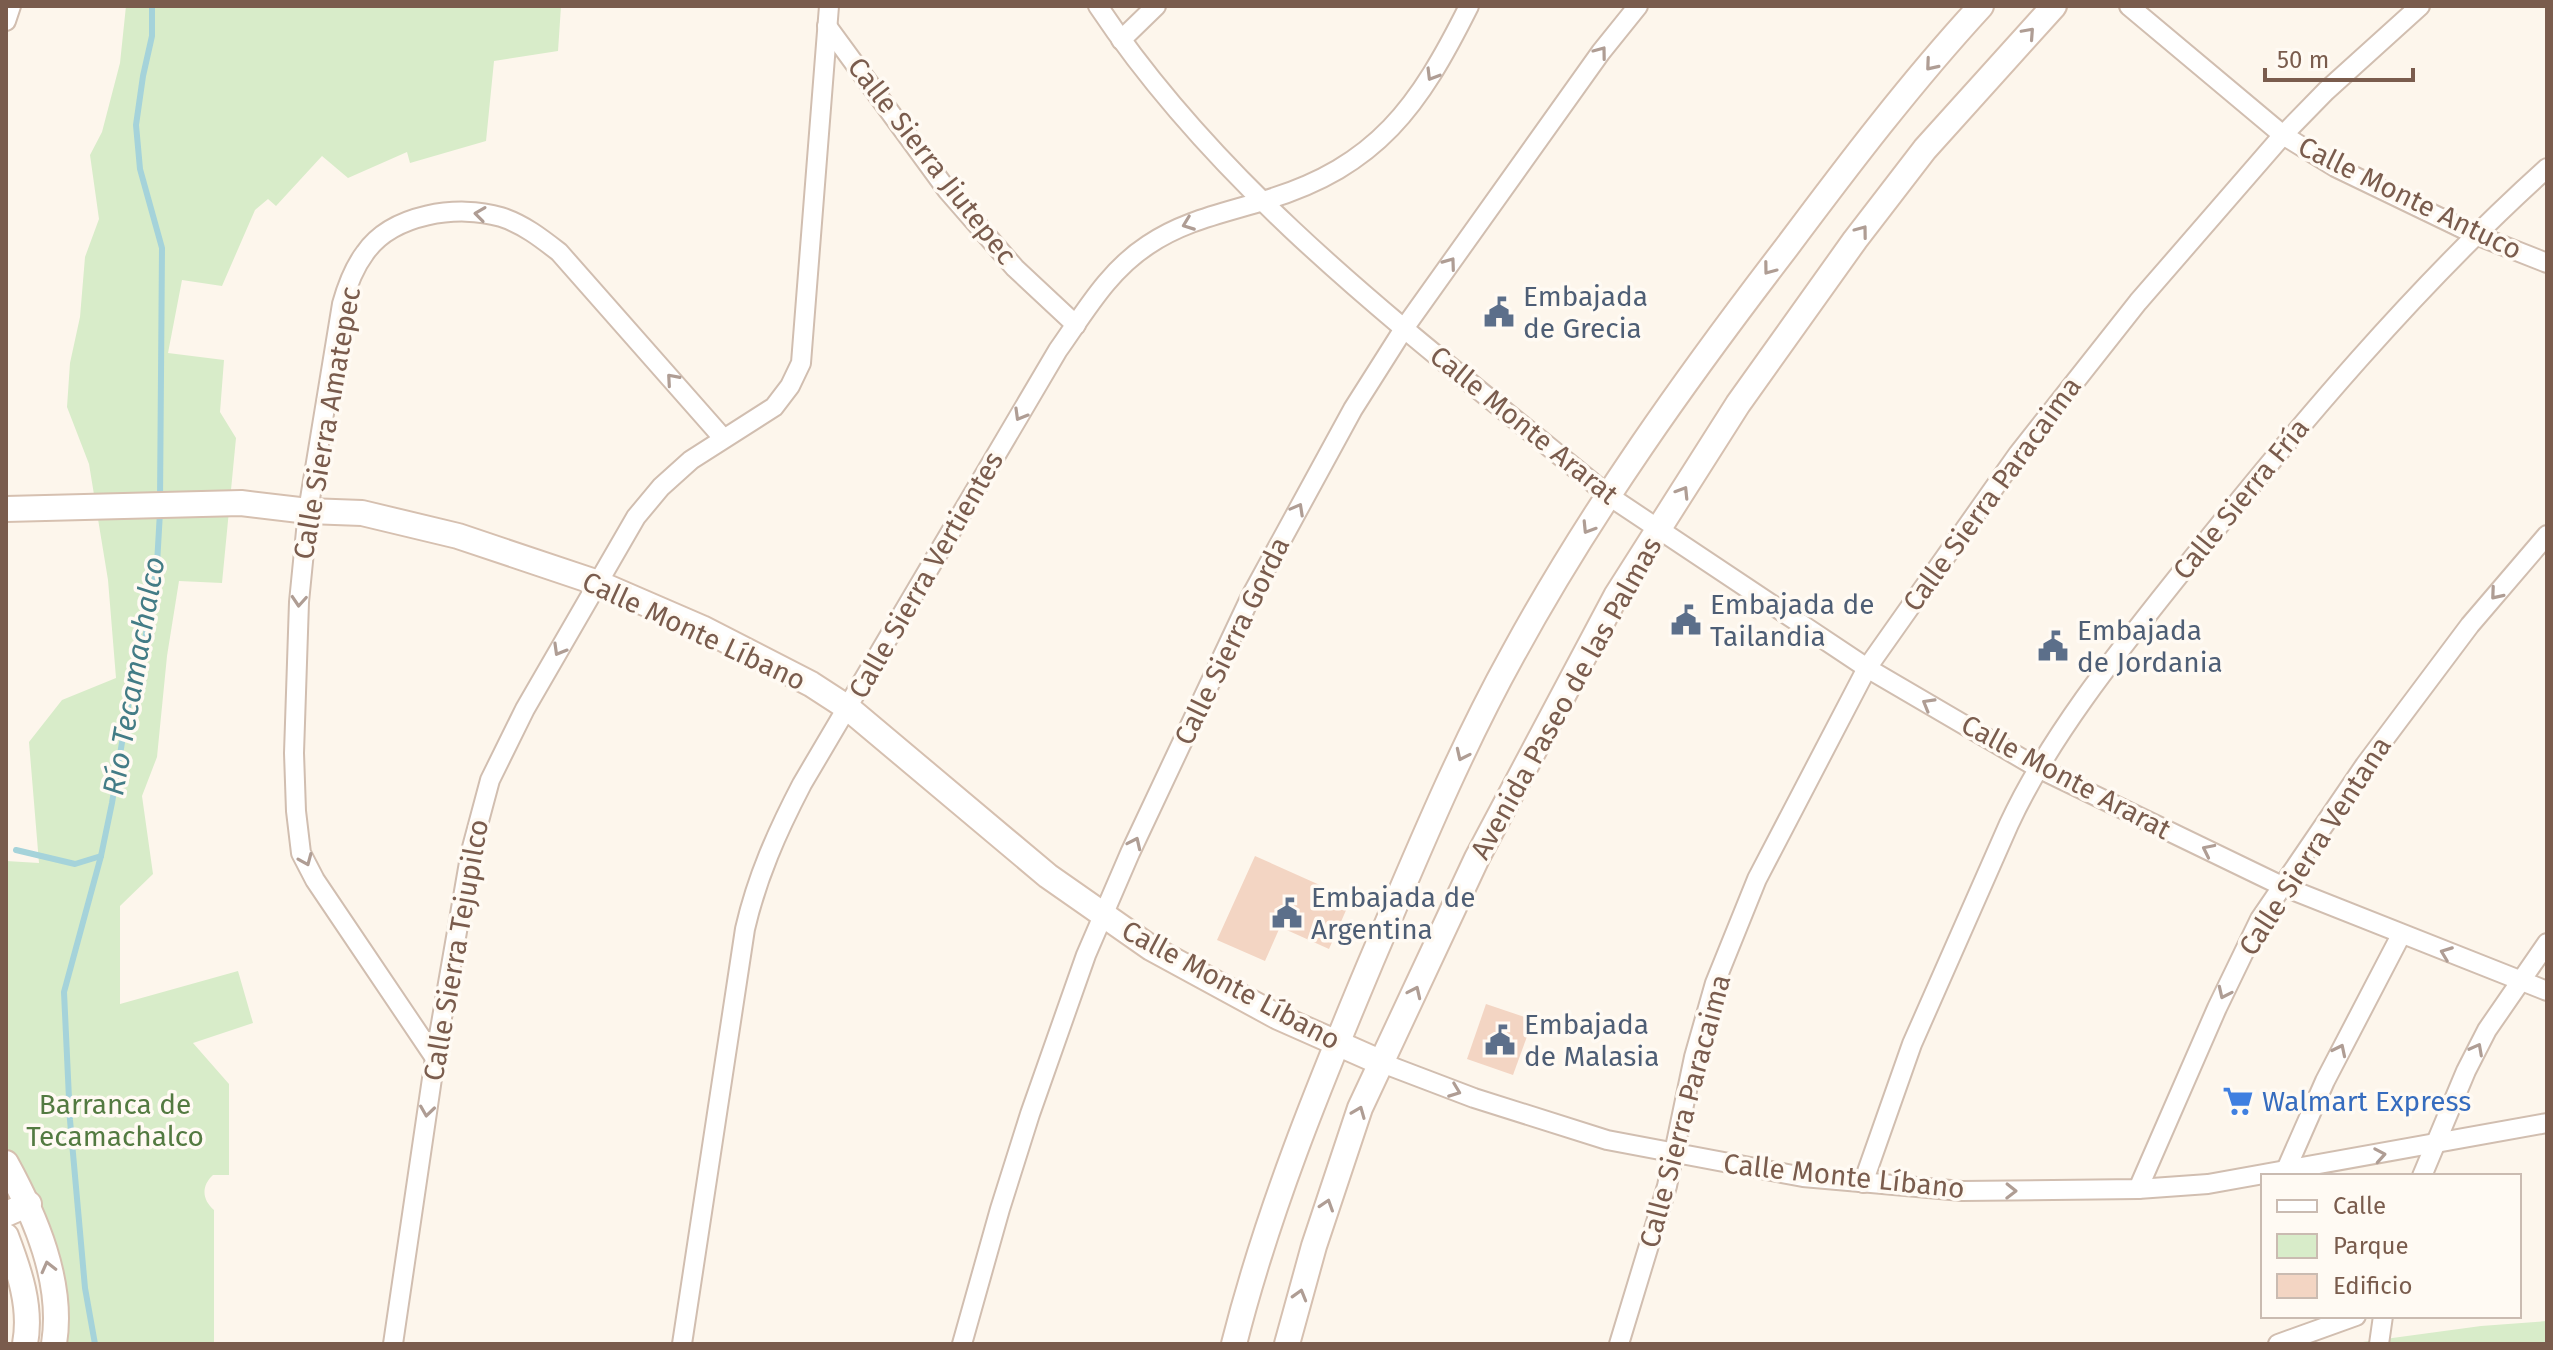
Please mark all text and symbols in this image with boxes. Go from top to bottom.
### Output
one-way arrow [2020,28,2035,42]
scale bar [2265,32,2413,82]
one-way arrow [1592,46,1606,61]
text: 50 m [2277,46,2329,74]
street label: Calle Sierra Jiutepec [841,51,1023,271]
one-way arrow [1926,56,1941,71]
one-way arrow [1426,66,1442,81]
street label: Calle Monte Antuco [2293,130,2527,266]
one-way arrow [473,206,486,223]
one-way arrow [1182,214,1196,231]
one-way arrow [1852,226,1866,240]
one-way arrow [1440,258,1455,272]
one-way arrow [1765,260,1779,275]
place label: Embajada de Grecia [1523,280,1648,345]
street label: Calle Sierra Amatepec [287,284,367,562]
public building icon: Embajada de Grecia [1482,295,1516,329]
street label: Calle Monte Ararat [1423,339,1625,512]
street label: Calle Sierra Paracaima [1896,370,2088,618]
one-way arrow [667,374,682,388]
one-way arrow [1014,406,1030,421]
street label: Calle Sierra Fría [2166,412,2316,586]
street label: Calle Sierra Vertientes [842,446,1010,704]
one-way arrow [1673,486,1688,501]
one-way arrow [1288,503,1304,518]
one-way arrow [1583,519,1598,534]
street label: Avenida Paseo de las Palmas [1464,531,1668,865]
street label: Calle Sierra Gorda [1167,532,1297,750]
water label: Río Tecamachalco [95,554,173,798]
street label: Calle Monte Líbano [577,565,811,697]
one-way arrow [2491,585,2506,599]
place label: Embajada de Tailandia [1710,588,1874,653]
one-way arrow [291,595,308,608]
public building icon: Embajada de Tailandia [1669,603,1703,637]
place label: Embajada de Jordania [2077,614,2223,679]
public building icon: Embajada de Jordania [2036,629,2070,663]
one-way arrow [553,641,569,656]
one-way arrow [1922,698,1937,714]
street label: Calle Monte Ararat [1956,708,2177,847]
street label: Calle Sierra Ventana [2232,730,2398,962]
one-way arrow [1456,747,1472,762]
street label: Calle Sierra Tejupilco [417,817,495,1083]
one-way arrow [1125,837,1141,852]
one-way arrow [2201,844,2216,860]
one-way arrow [296,851,312,866]
place label: Embajada de Argentina [1311,881,1475,946]
public building icon: Embajada de Argentina [1270,896,1304,930]
street label: Calle Monte Líbano [1116,914,1346,1056]
one-way arrow [2440,946,2454,963]
street label: Calle Sierra Paracaima [1633,971,1737,1251]
one-way arrow [2218,985,2234,999]
one-way arrow [1405,986,1421,1000]
place label: Embajada de Malasia [1524,1008,1659,1073]
public building icon: Embajada de Malasia [1483,1023,1517,1057]
one-way arrow [2468,1042,2483,1057]
one-way arrow [2330,1044,2346,1059]
one-way arrow [1447,1081,1461,1098]
supermarket icon: Walmart Express [2221,1084,2255,1118]
place label: Walmart Express [2262,1085,2471,1118]
park label: Barranca de Tecamachalco [26,1088,204,1153]
one-way arrow [419,1104,436,1118]
one-way arrow [1349,1106,1366,1120]
street label: Calle Monte Líbano [1722,1147,1966,1205]
one-way arrow [2374,1147,2387,1164]
legend [2261,1174,2521,1318]
one-way arrow [2005,1182,2018,1200]
text: Calle [2333,1192,2386,1220]
one-way arrow [1318,1198,1334,1212]
text: Parque [2333,1232,2409,1260]
one-way arrow [41,1260,58,1274]
text: Edificio [2333,1272,2413,1300]
one-way arrow [1291,1288,1307,1302]

